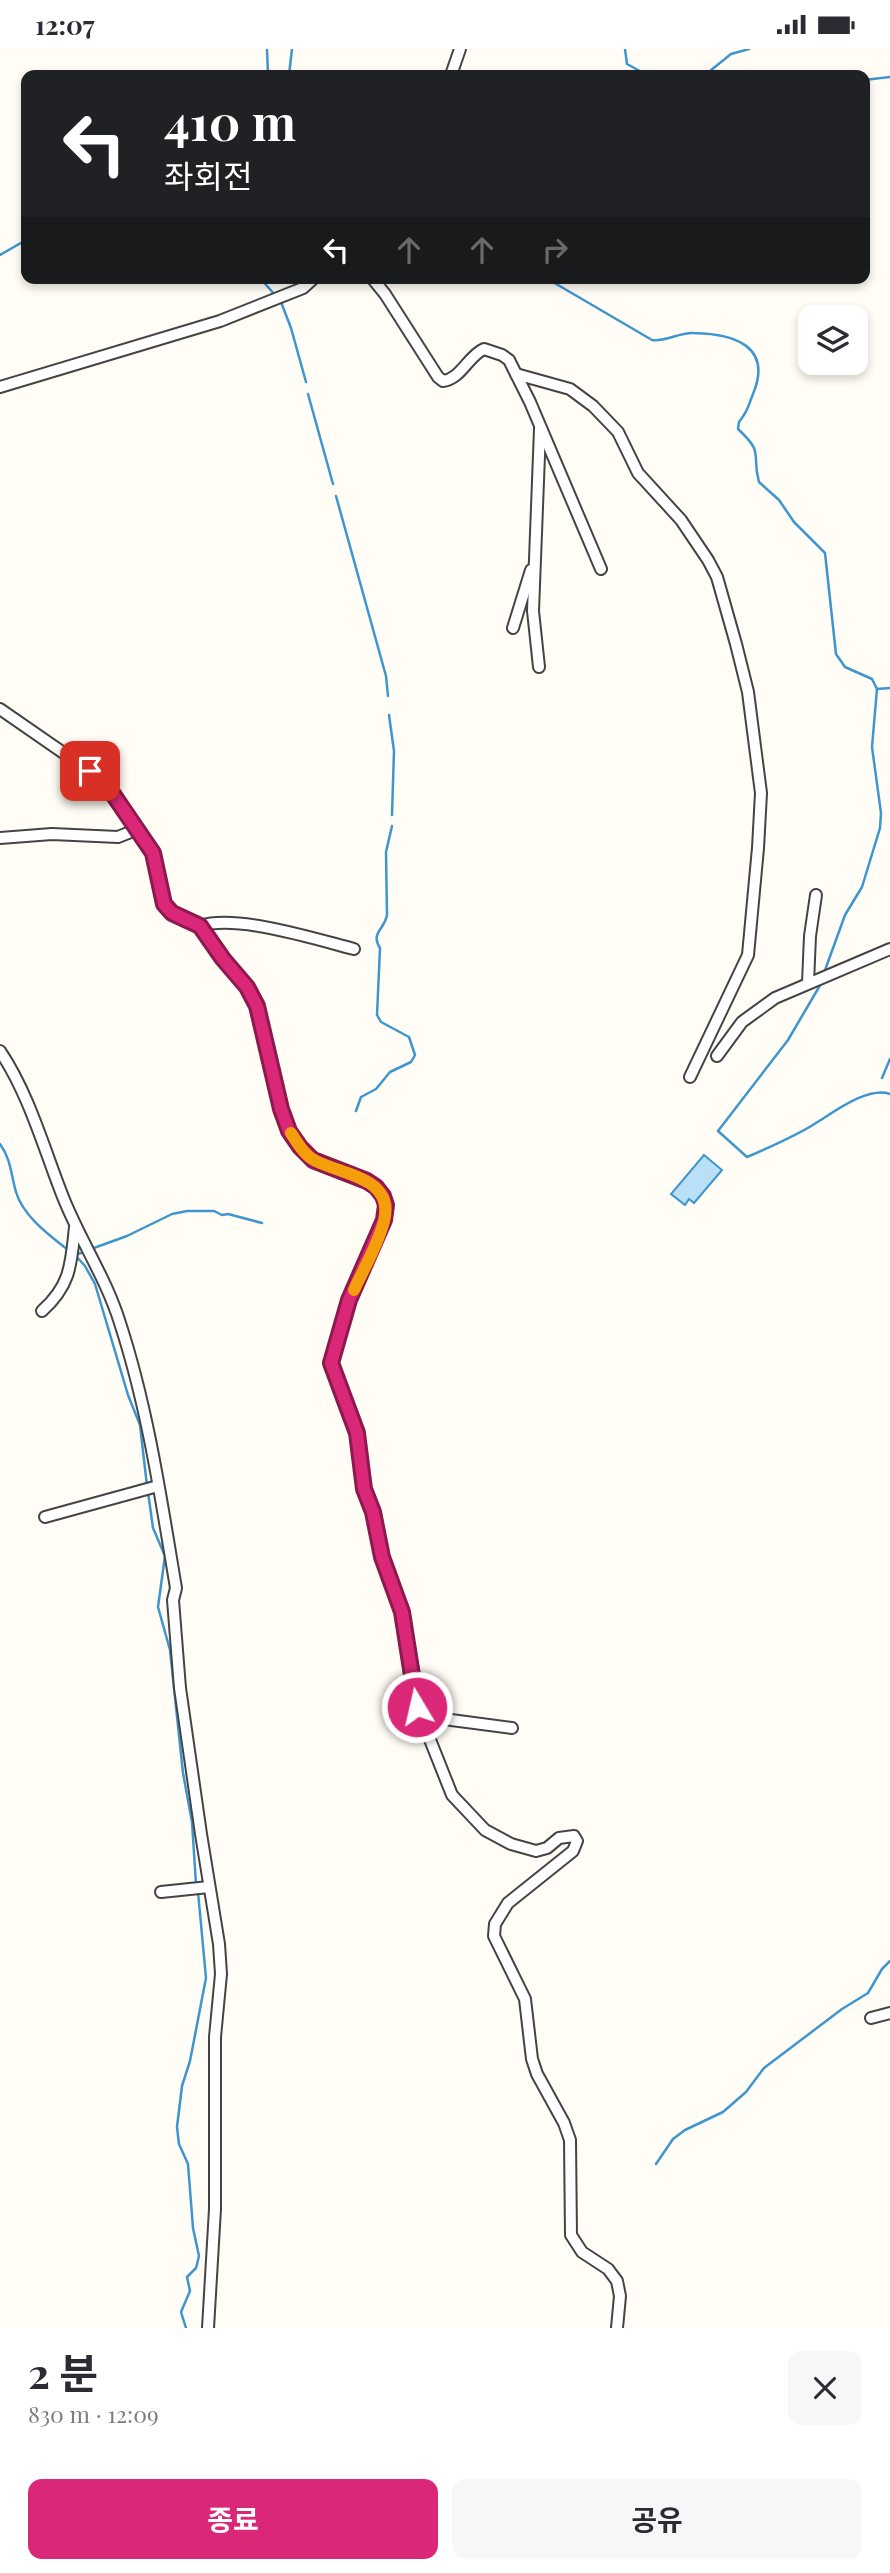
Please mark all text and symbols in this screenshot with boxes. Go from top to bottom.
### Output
text: 12:07 [35,7,95,42]
text: 410 m [164,88,296,153]
icon: left [49,98,140,189]
text: 좌회전 [164,153,252,196]
icon: left [317,231,355,269]
icon: ahead [390,231,428,269]
icon: ahead [463,231,501,269]
icon: right [536,231,574,269]
map controls [798,305,868,375]
button: layers [798,305,868,375]
pin [60,741,120,801]
icon: arrive [71,752,109,790]
position arrow [380,1670,454,1744]
text: 2 분 [28,2344,98,2400]
button: close [788,2351,862,2425]
text: 830 m · 12:09 [28,2398,159,2429]
button: 종료 [28,2479,438,2559]
button: 공유 [452,2479,862,2559]

